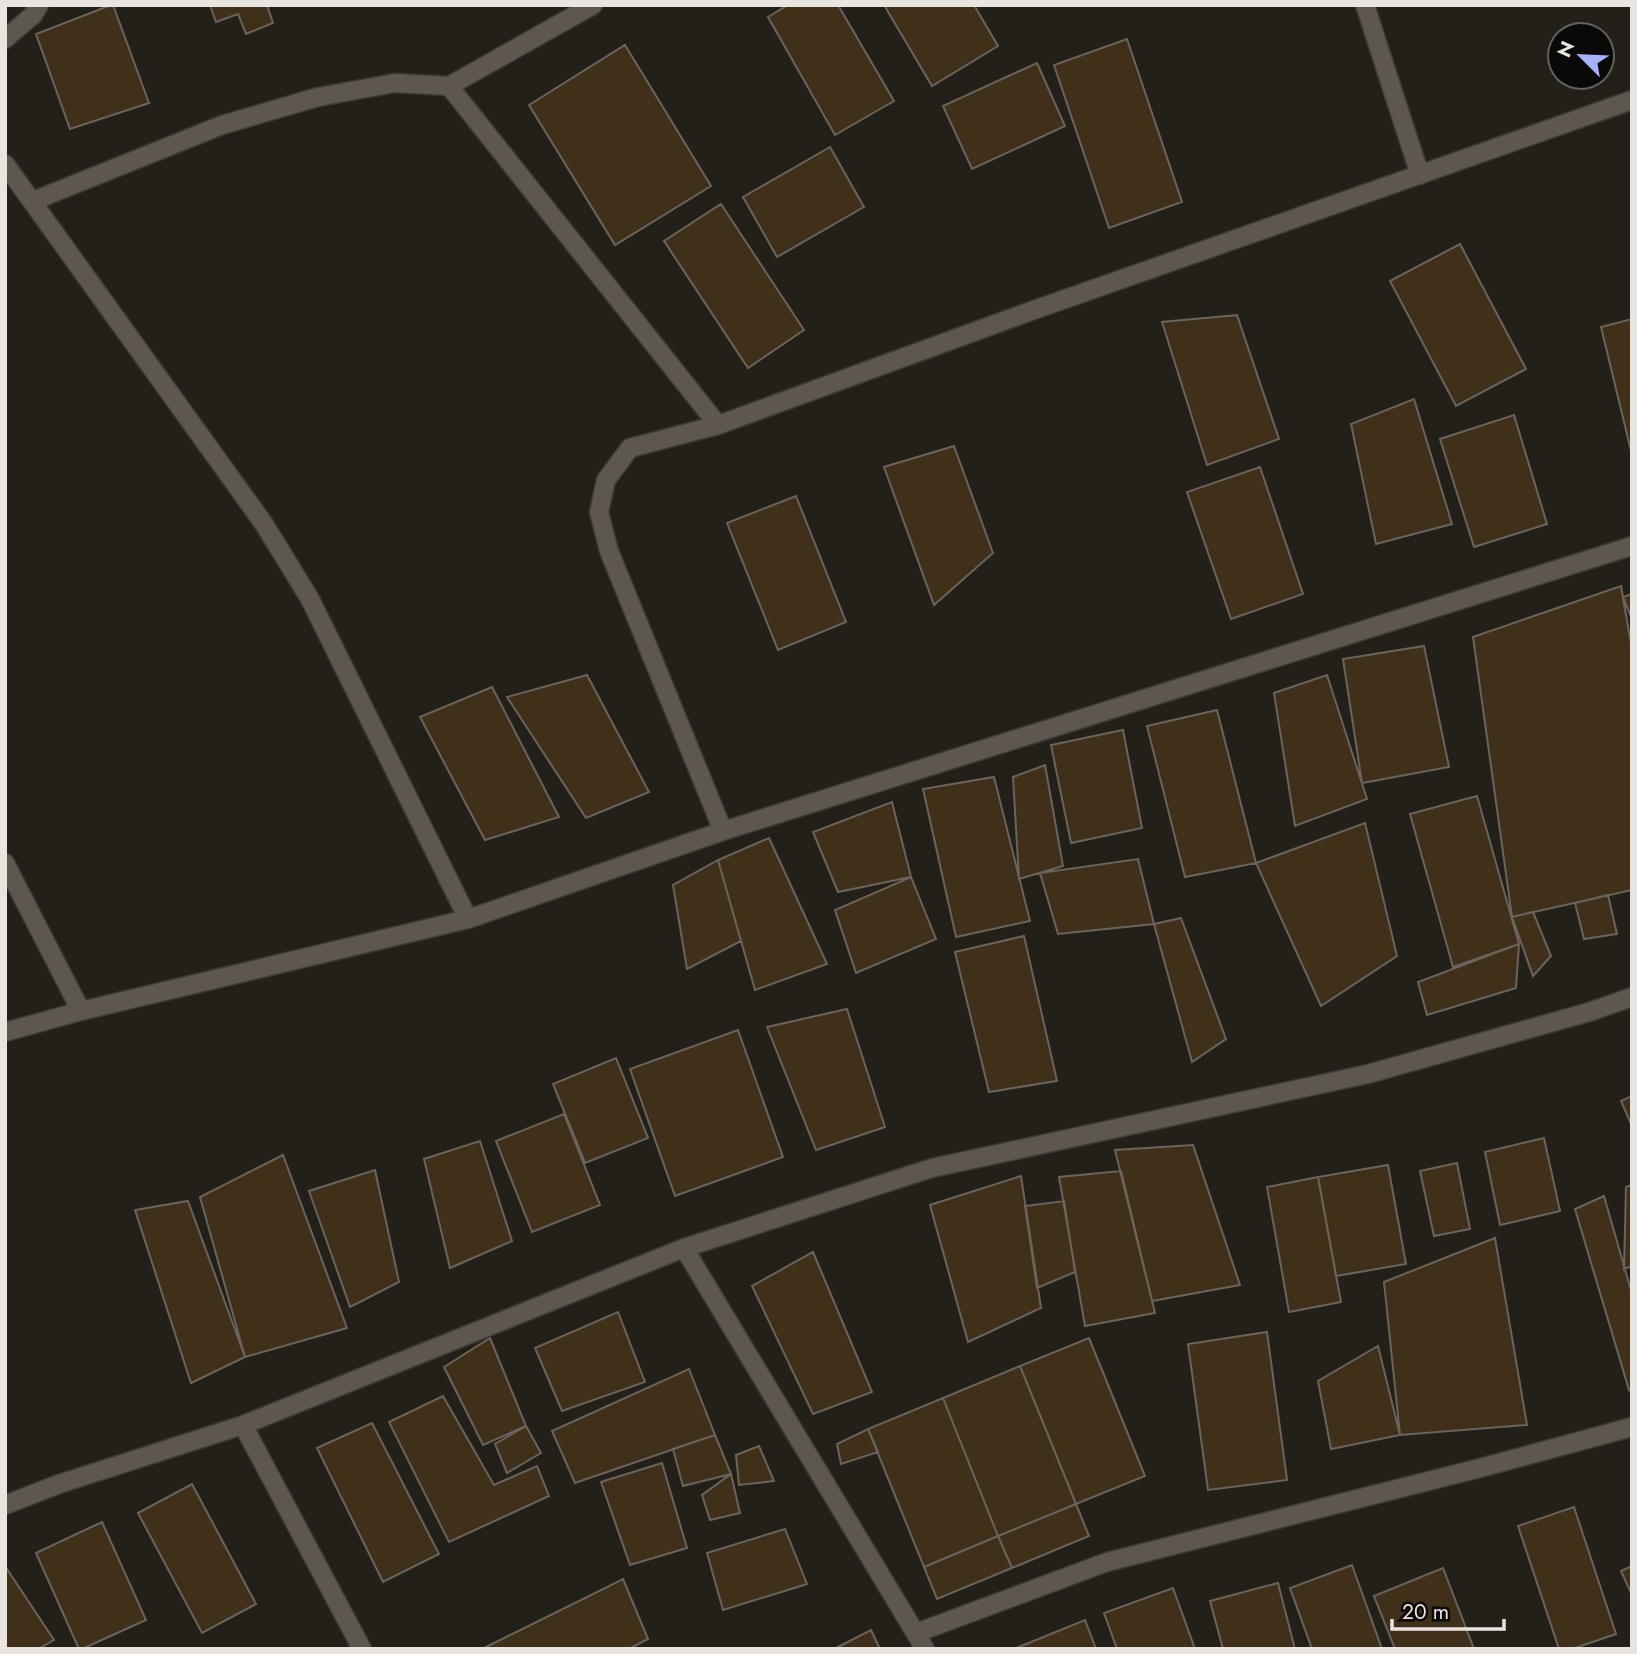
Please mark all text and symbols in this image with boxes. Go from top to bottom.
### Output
north arrow [1546,21,1616,91]
text: N [1551,37,1581,62]
scale bar [1392,1588,1504,1632]
text: 20 m [1402,1597,1449,1627]

